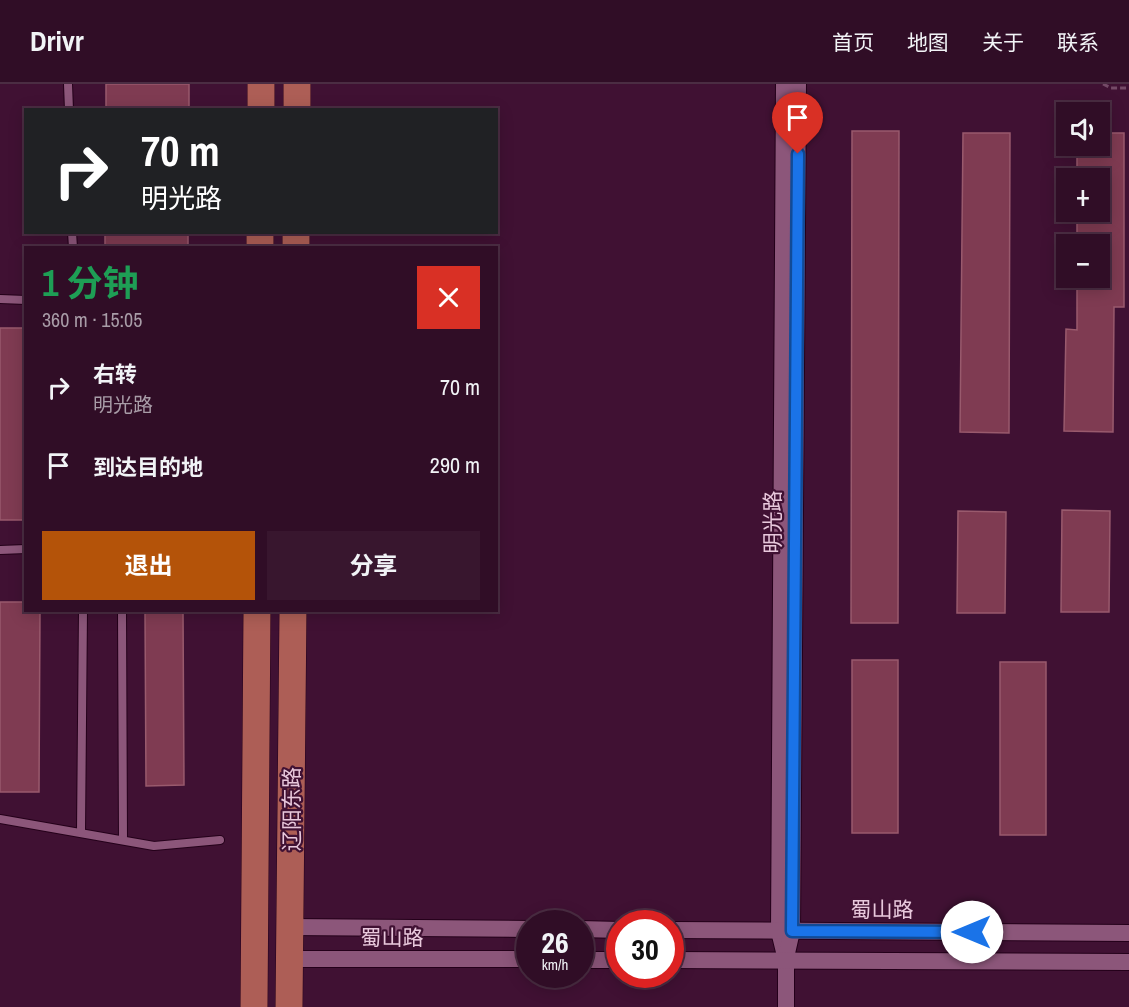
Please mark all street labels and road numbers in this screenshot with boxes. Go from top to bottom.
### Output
street label: 明光路 [758,491,787,554]
street label: 辽阳东路 [277,767,306,851]
street label: 蜀山路 [851,895,914,924]
street label: 蜀山路 [361,923,424,952]

